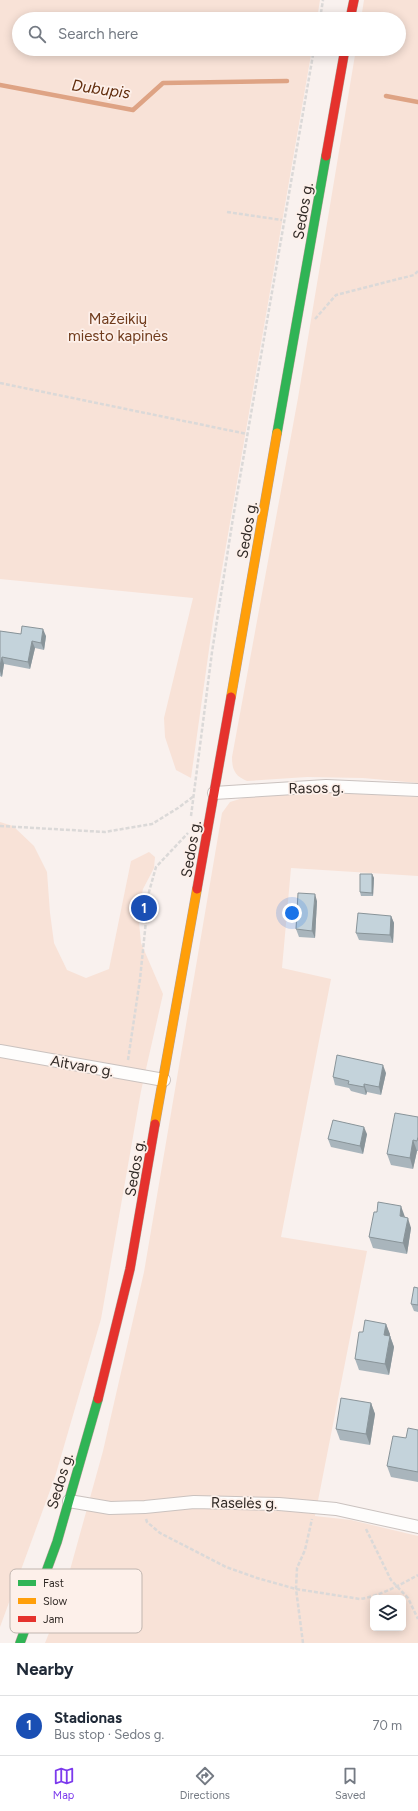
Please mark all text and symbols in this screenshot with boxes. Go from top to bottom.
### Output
search box [12,12,406,56]
icon: search [26,23,48,45]
text: Search here [58,25,138,43]
water label: Dubupis [70,75,132,103]
street label: Sedos g. [289,181,317,241]
park label: Mažeikių miesto kapinės [68,310,168,345]
street label: Sedos g. [233,500,261,560]
street label: Rasos g. [288,779,344,797]
street label: Sedos g. [177,819,205,879]
pin: 1 [131,893,157,923]
your location [282,903,302,923]
street label: Aitvaro g. [49,1052,115,1080]
street label: Sedos g. [121,1138,149,1198]
street label: Sedos g. [43,1451,77,1511]
street label: Raselės g. [211,1493,277,1513]
legend [10,1569,142,1633]
text: Fast [43,1577,64,1590]
text: Slow [43,1595,67,1608]
map controls [370,1595,406,1631]
button: layers [370,1595,406,1631]
text: Jam [43,1613,64,1626]
text: Nearby [16,1659,74,1679]
text: Stadionas [54,1709,122,1727]
text: 1 [26,1718,32,1733]
text: 70 m [372,1718,402,1733]
text: Bus stop · Sedos g. [54,1727,164,1742]
tab: Map [53,1765,75,1802]
tab: Directions [180,1765,230,1802]
tab: Saved [335,1765,365,1802]

